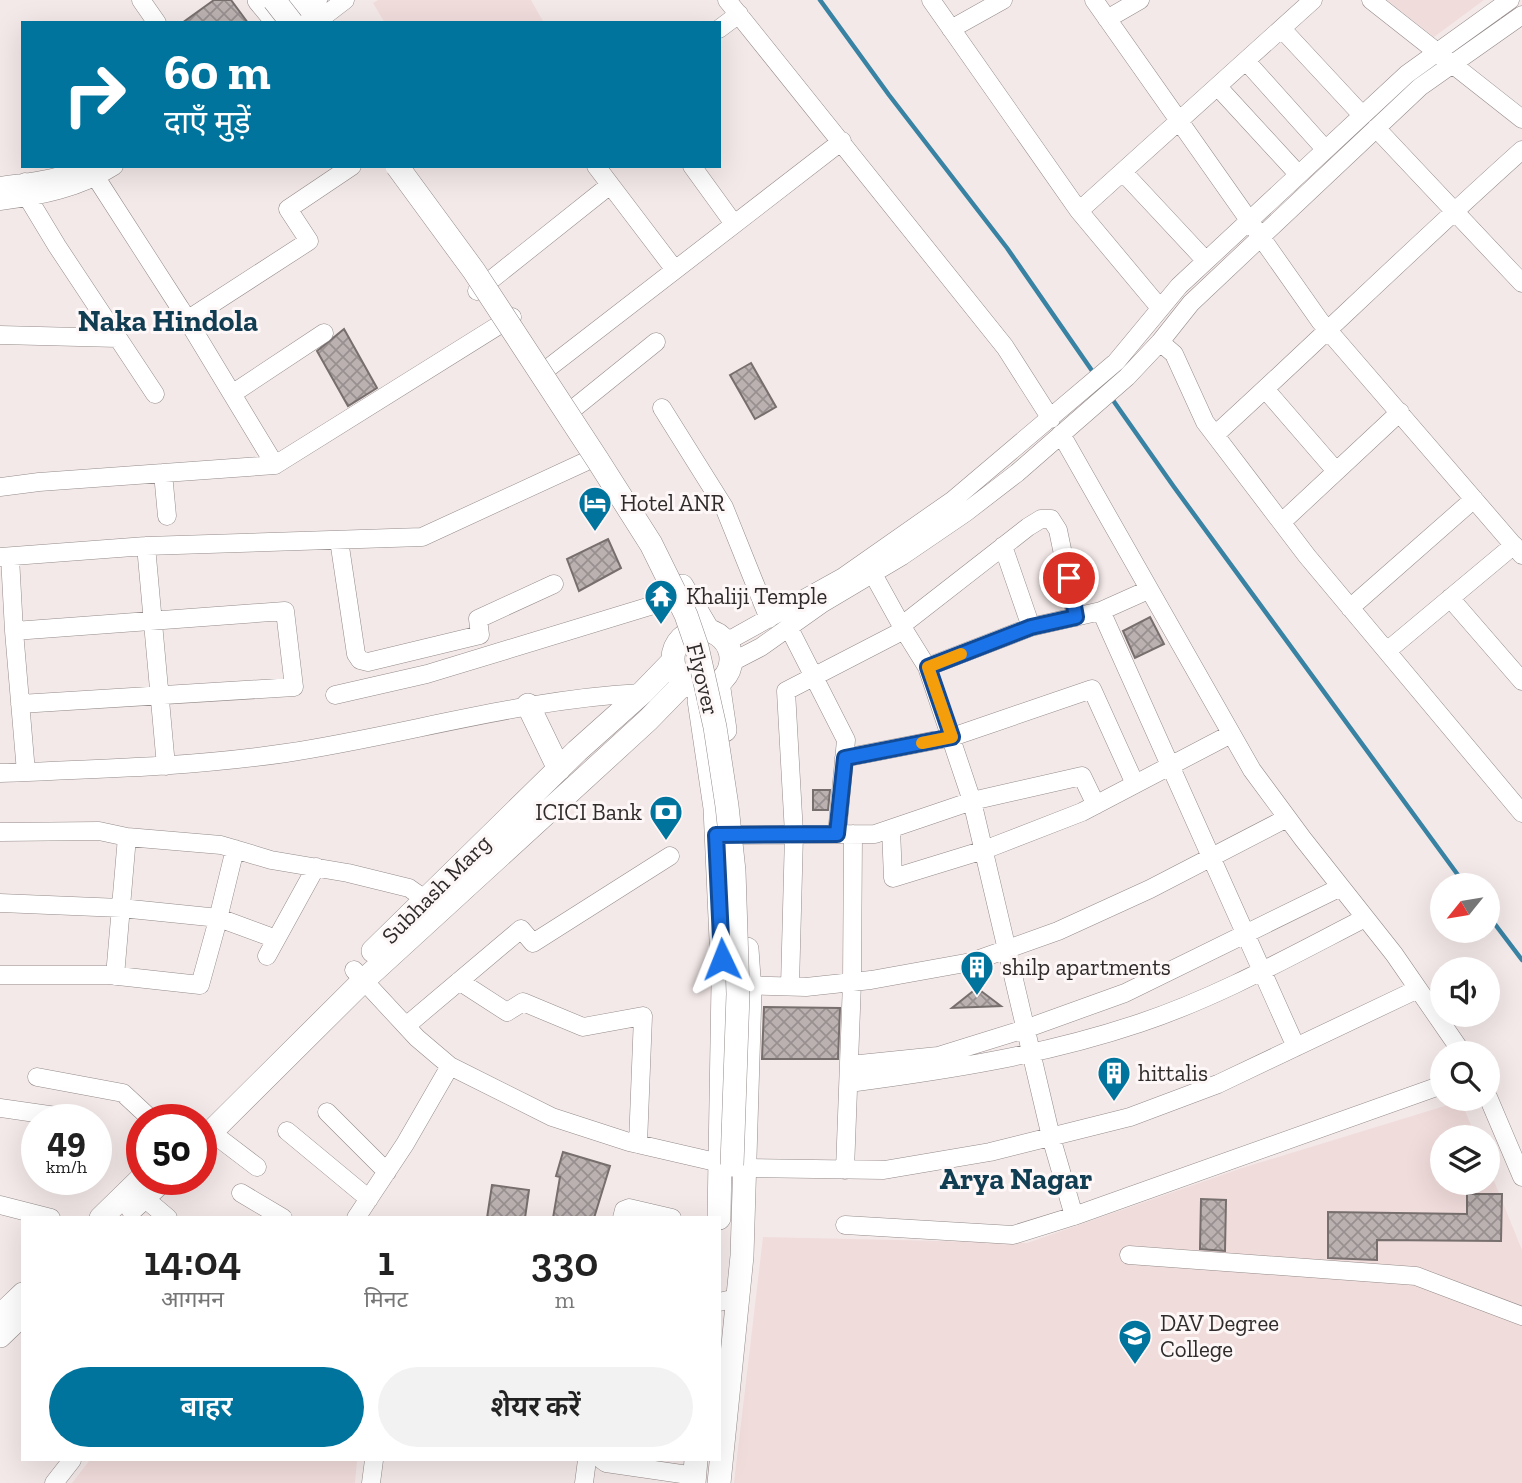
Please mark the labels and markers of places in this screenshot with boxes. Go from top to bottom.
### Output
hotel icon: Hotel ANR [576,484,614,533]
place label: Hotel ANR [620,489,725,517]
pin [1039,548,1099,608]
temple icon: Khaliji Temple [642,577,680,626]
place label: Khaliji Temple [686,582,827,610]
bank icon: ICICI Bank [647,793,685,842]
place label: ICICI Bank [535,798,642,826]
building icon: shilp apartments [958,948,996,997]
place label: shilp apartments [1002,953,1171,981]
building icon: hittalis [1095,1054,1133,1103]
place label: hittalis [1138,1059,1208,1087]
place label: DAV Degree College [1160,1309,1279,1363]
school or university icon: DAV Degree College [1116,1317,1154,1366]

